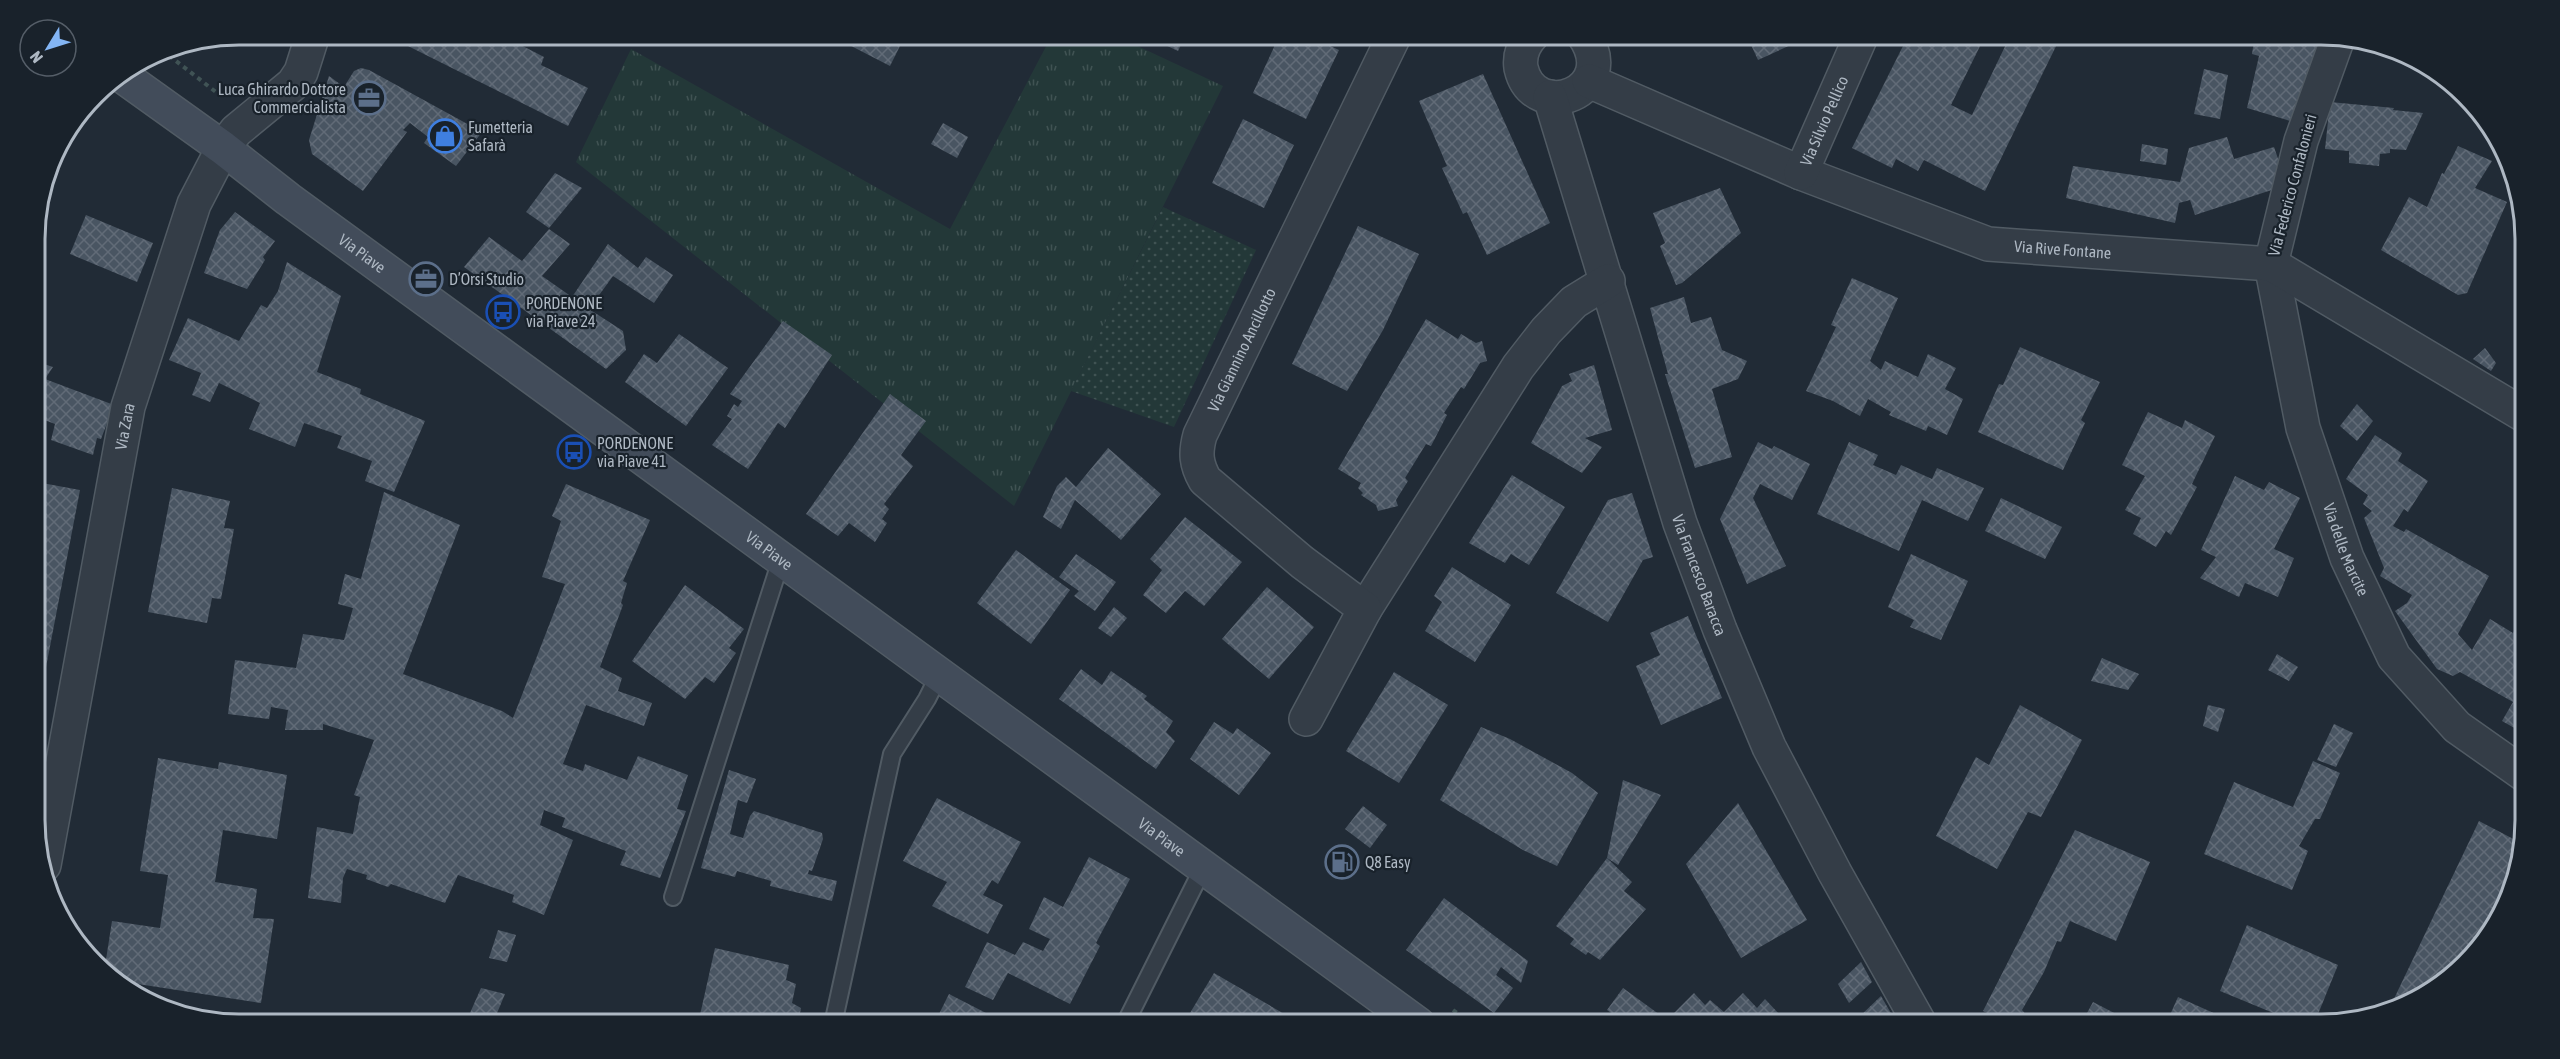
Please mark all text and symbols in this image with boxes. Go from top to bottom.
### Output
north arrow [18,18,78,78]
text: N [26,48,46,67]
street label: Via Silvio Pellico [1796,73,1851,169]
place label: Luca Ghirardo Dottore Commercialista [218,80,346,116]
office icon: Luca Ghirardo Dottore Commercialista [351,80,387,116]
street label: Via Federico Confalonieri [2264,112,2320,258]
shop icon: Fumetteria Safarà [427,118,463,154]
place label: Fumetteria Safarà [468,118,533,154]
street label: Via Piave [335,230,389,276]
street label: Via Rive Fontane [2014,237,2112,262]
office icon: D’Orsi Studio [408,261,444,297]
place label: D’Orsi Studio [449,270,524,288]
street label: Via Giannino Ancillotto [1204,285,1279,414]
bus stop icon: PORDENONE via Piave 24 [485,294,521,330]
place label: PORDENONE via Piave 24 [526,294,602,330]
street label: Via Zara [111,400,138,451]
bus stop icon: PORDENONE via Piave 41 [556,434,592,470]
place label: PORDENONE via Piave 41 [597,434,673,470]
street label: Via delle Marcite [2320,501,2373,599]
street label: Via Francesco Baracca [1669,513,1730,638]
street label: Via Piave [742,527,796,573]
street label: Via Piave [1135,814,1189,860]
fuel station icon: Q8 Easy [1324,844,1360,880]
place label: Q8 Easy [1365,853,1411,872]

